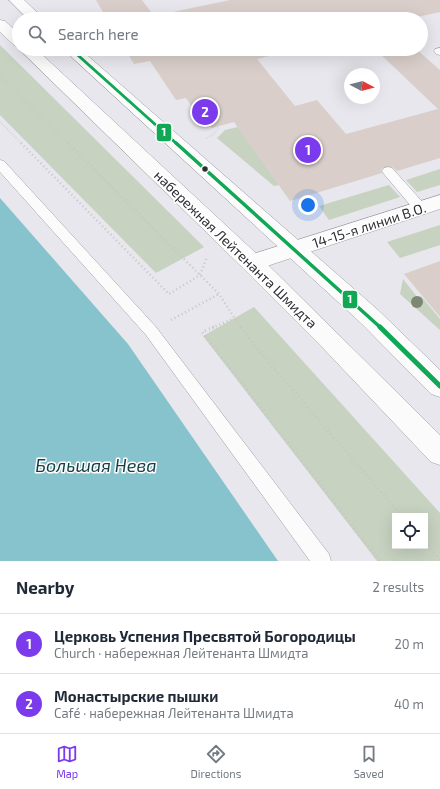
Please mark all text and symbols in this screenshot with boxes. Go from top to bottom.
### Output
search box [12,12,428,56]
icon: search [26,23,48,45]
text: Search here [58,25,139,43]
north arrow [344,68,380,104]
pin: 2 [192,97,218,127]
line badge: 1 [156,123,172,142]
text: 1 [162,125,166,138]
pin: 1 [295,135,321,165]
unlabelled marker [200,164,210,174]
street label: набережная Лейтенанта Шмидта [151,166,321,332]
your location [298,195,318,215]
street label: 14-15-я линии В.О. [310,199,428,251]
line badge: 1 [342,290,358,309]
text: 1 [348,292,352,305]
water label: Большая Нева [35,454,157,476]
map controls [392,513,428,549]
button: locate [392,513,428,549]
text: Nearby [16,577,74,597]
text: 2 results [372,579,424,595]
text: Церковь Успения Пресвятой Богородицы [54,627,356,645]
text: 1 [26,636,32,652]
text: 20 m [395,636,424,652]
text: Church · набережная Лейтенанта Шмидта [54,645,309,661]
text: Монастырские пышки [54,687,218,705]
text: 2 [25,696,33,712]
text: 40 m [394,696,424,712]
text: Café · набережная Лейтенанта Шмидта [54,705,294,721]
tab: Map [56,743,78,780]
tab: Directions [191,743,241,780]
tab: Saved [354,743,384,780]

